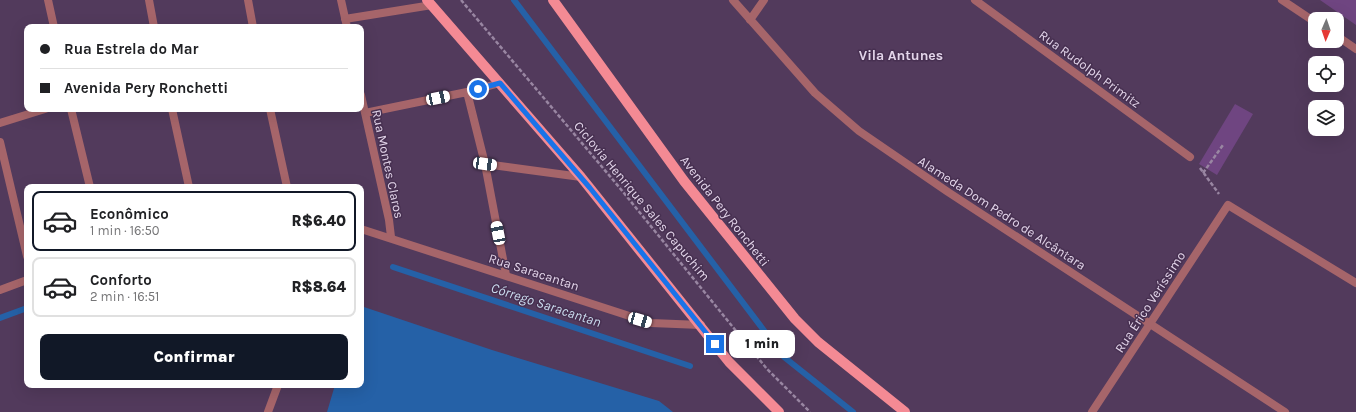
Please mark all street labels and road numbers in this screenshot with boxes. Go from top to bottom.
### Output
street label: Rua Rudolph Primitz [1036,27,1144,111]
street label: Rua Montes Claros [369,108,407,220]
street label: Ciclovia Henrique Sales Capuchim [570,118,713,284]
street label: Avenida Pery Ronchetti [677,153,773,269]
street label: Alameda Dom Pedro de Alcântara [915,153,1089,273]
street label: Rua Érico Veríssimo [1110,247,1188,355]
street label: Rua Saracantan [487,250,581,294]

